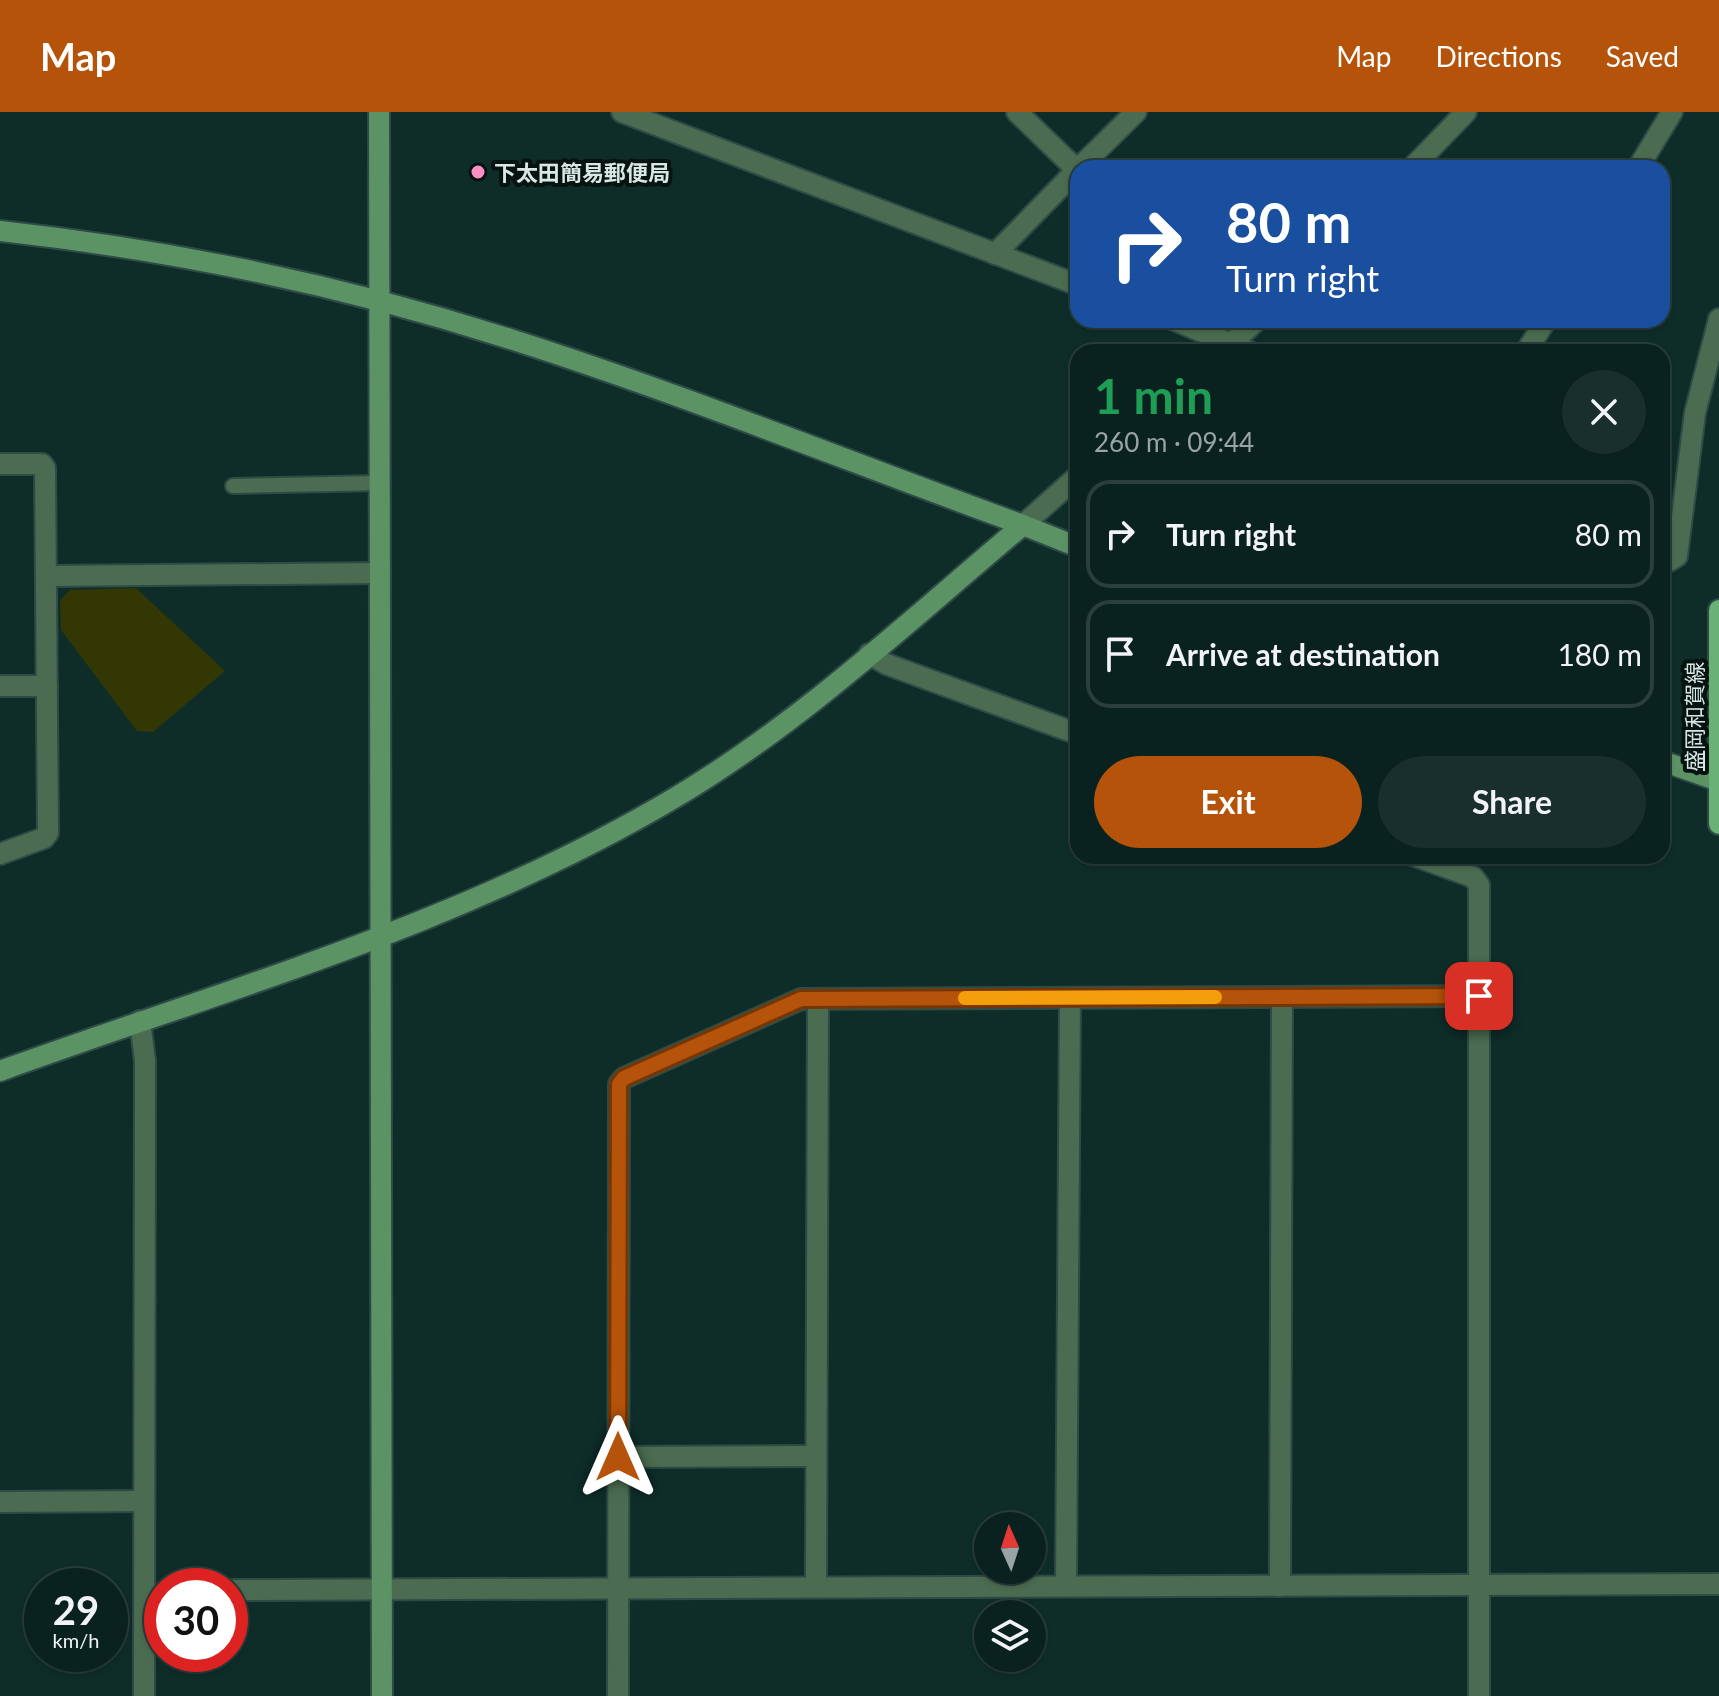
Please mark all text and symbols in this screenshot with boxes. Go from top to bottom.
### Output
text: Map [40,33,116,79]
text: Map [1336,39,1391,73]
text: Directions [1435,39,1562,73]
text: Saved [1606,39,1679,73]
place label: 下太田簡易郵便局 [494,159,670,186]
marker: 下太田簡易郵便局 [469,163,487,181]
text: 80 m [1226,188,1351,255]
icon: right [1094,192,1198,296]
text: Turn right [1226,256,1379,300]
text: 1 min [1094,367,1213,424]
button: close [1562,370,1646,454]
text: 260 m · 09:44 [1094,426,1254,458]
icon: right [1098,512,1142,556]
text: Turn right [1166,516,1296,552]
text: 80 m [1575,516,1642,552]
icon: arrive [1098,632,1142,676]
text: Arrive at destination [1166,636,1440,672]
text: 180 m [1557,636,1642,672]
street label: 盛岡和賀線 [1681,662,1708,772]
button: Exit [1094,756,1362,848]
button: Share [1378,756,1646,848]
pin [1445,962,1513,1030]
icon: arrive [1457,974,1501,1018]
position arrow [576,1415,660,1499]
north arrow [974,1512,1046,1584]
map controls [974,1512,1046,1672]
speed limit sign: 30 [144,1568,248,1672]
text: 29 [53,1586,99,1634]
button: layers [974,1600,1046,1672]
text: km/h [53,1628,99,1652]

